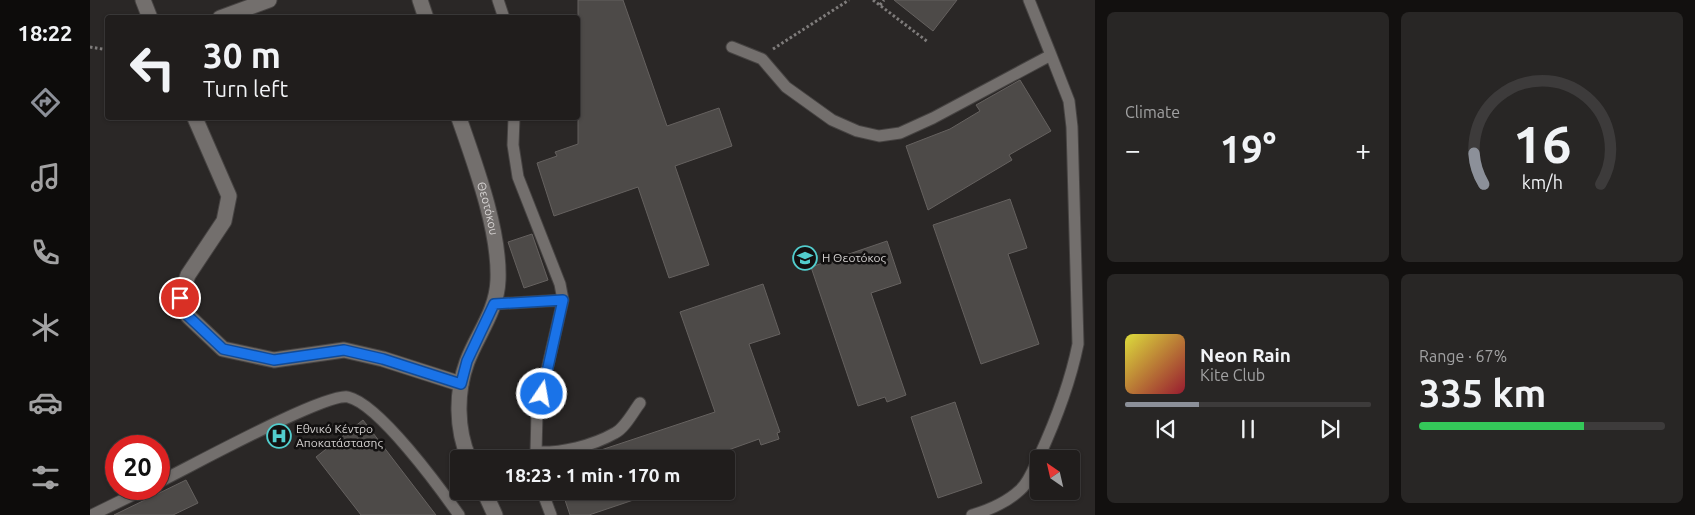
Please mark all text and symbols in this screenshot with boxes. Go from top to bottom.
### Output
text: 18:22 [17,20,73,45]
icon: left [120,35,185,100]
text: 30 m [203,35,281,75]
text: Turn left [203,76,288,101]
icon: directions [28,85,63,120]
text: Climate [1125,103,1180,121]
text: 16 [1513,115,1571,173]
text: 19° [1220,128,1276,170]
text: − [1125,134,1141,165]
text: + [1355,134,1371,165]
icon: music [28,160,63,195]
text: km/h [1521,172,1563,192]
street label: Θεοτόκου [475,180,501,236]
icon: phone [28,235,63,270]
school or university icon: Η Θεοτόκος [792,245,818,271]
place label: Η Θεοτόκος [822,251,887,265]
pin [159,277,201,319]
icon: arrive [166,284,194,312]
icon: climate [28,310,63,345]
text: Neon Rain [1200,344,1291,366]
text: Range · 67% [1419,347,1507,365]
text: Kite Club [1200,366,1265,384]
position arrow [515,367,567,419]
text: 335 km [1419,372,1546,414]
icon: car [28,385,63,420]
icon: previous [1152,415,1180,443]
icon: pause [1234,415,1262,443]
icon: next [1316,415,1344,443]
place label: Εθνικό Κέντρο Αποκατάστασης [296,422,383,450]
hospital icon: Εθνικό Κέντρο Αποκατάστασης [266,423,292,449]
speed limit sign: 20 [105,435,170,500]
north arrow [1030,450,1080,500]
map controls [1030,450,1080,500]
icon: filters [28,460,63,495]
text: 18:23 · 1 min · 170 m [505,464,680,486]

